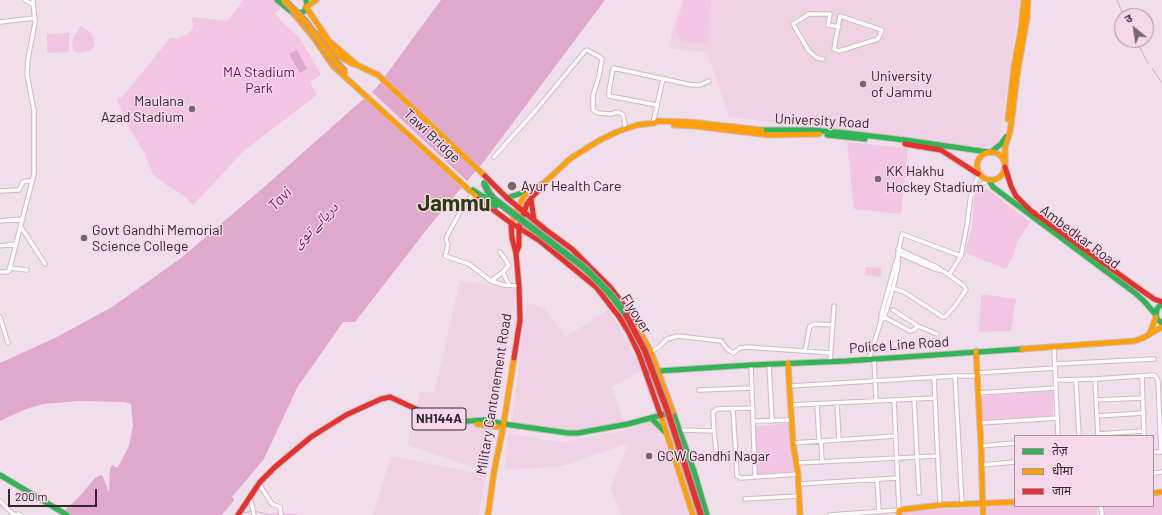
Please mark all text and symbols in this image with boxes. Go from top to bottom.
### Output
north arrow [1114,8,1154,48]
text: उ [1122,11,1134,25]
park label: MA Stadium Park [223,64,295,96]
place label: University of Jammu [871,68,932,100]
marker: University of Jammu [858,79,868,89]
place label: Maulana Azad Stadium [101,93,184,126]
marker: Maulana Azad Stadium [187,104,197,114]
street label: Tawi Bridge [400,106,464,166]
street label: University Road [774,110,870,132]
place label: KK Hakhu Hockey Stadium [886,163,984,196]
marker: KK Hakhu Hockey Stadium [873,174,883,184]
place label: Ayur Health Care [521,178,621,194]
marker: Ayur Health Care [506,180,518,192]
water label: Tavi [264,183,296,215]
district label: Jammu [417,191,491,217]
water label: دریائے توی [288,198,342,252]
street label: Ambedkar Road [1037,202,1123,272]
place label: Govt Gandhi Memorial Science College [92,222,223,254]
marker: Govt Gandhi Memorial Science College [79,233,89,243]
street label: Flyover [617,291,655,337]
street label: Military Cantonement Road [473,312,515,476]
street label: Police Line Road [848,333,950,357]
road number: NH144A [412,408,466,430]
legend [1014,435,1154,507]
text: तेज़ [1052,443,1068,457]
place label: GCW Gandhi Nagar [657,448,770,464]
marker: GCW Gandhi Nagar [644,451,654,461]
text: धीमा [1052,463,1073,477]
scale bar [10,481,99,507]
text: जाम [1052,483,1071,497]
text: 200 m [15,489,47,503]

